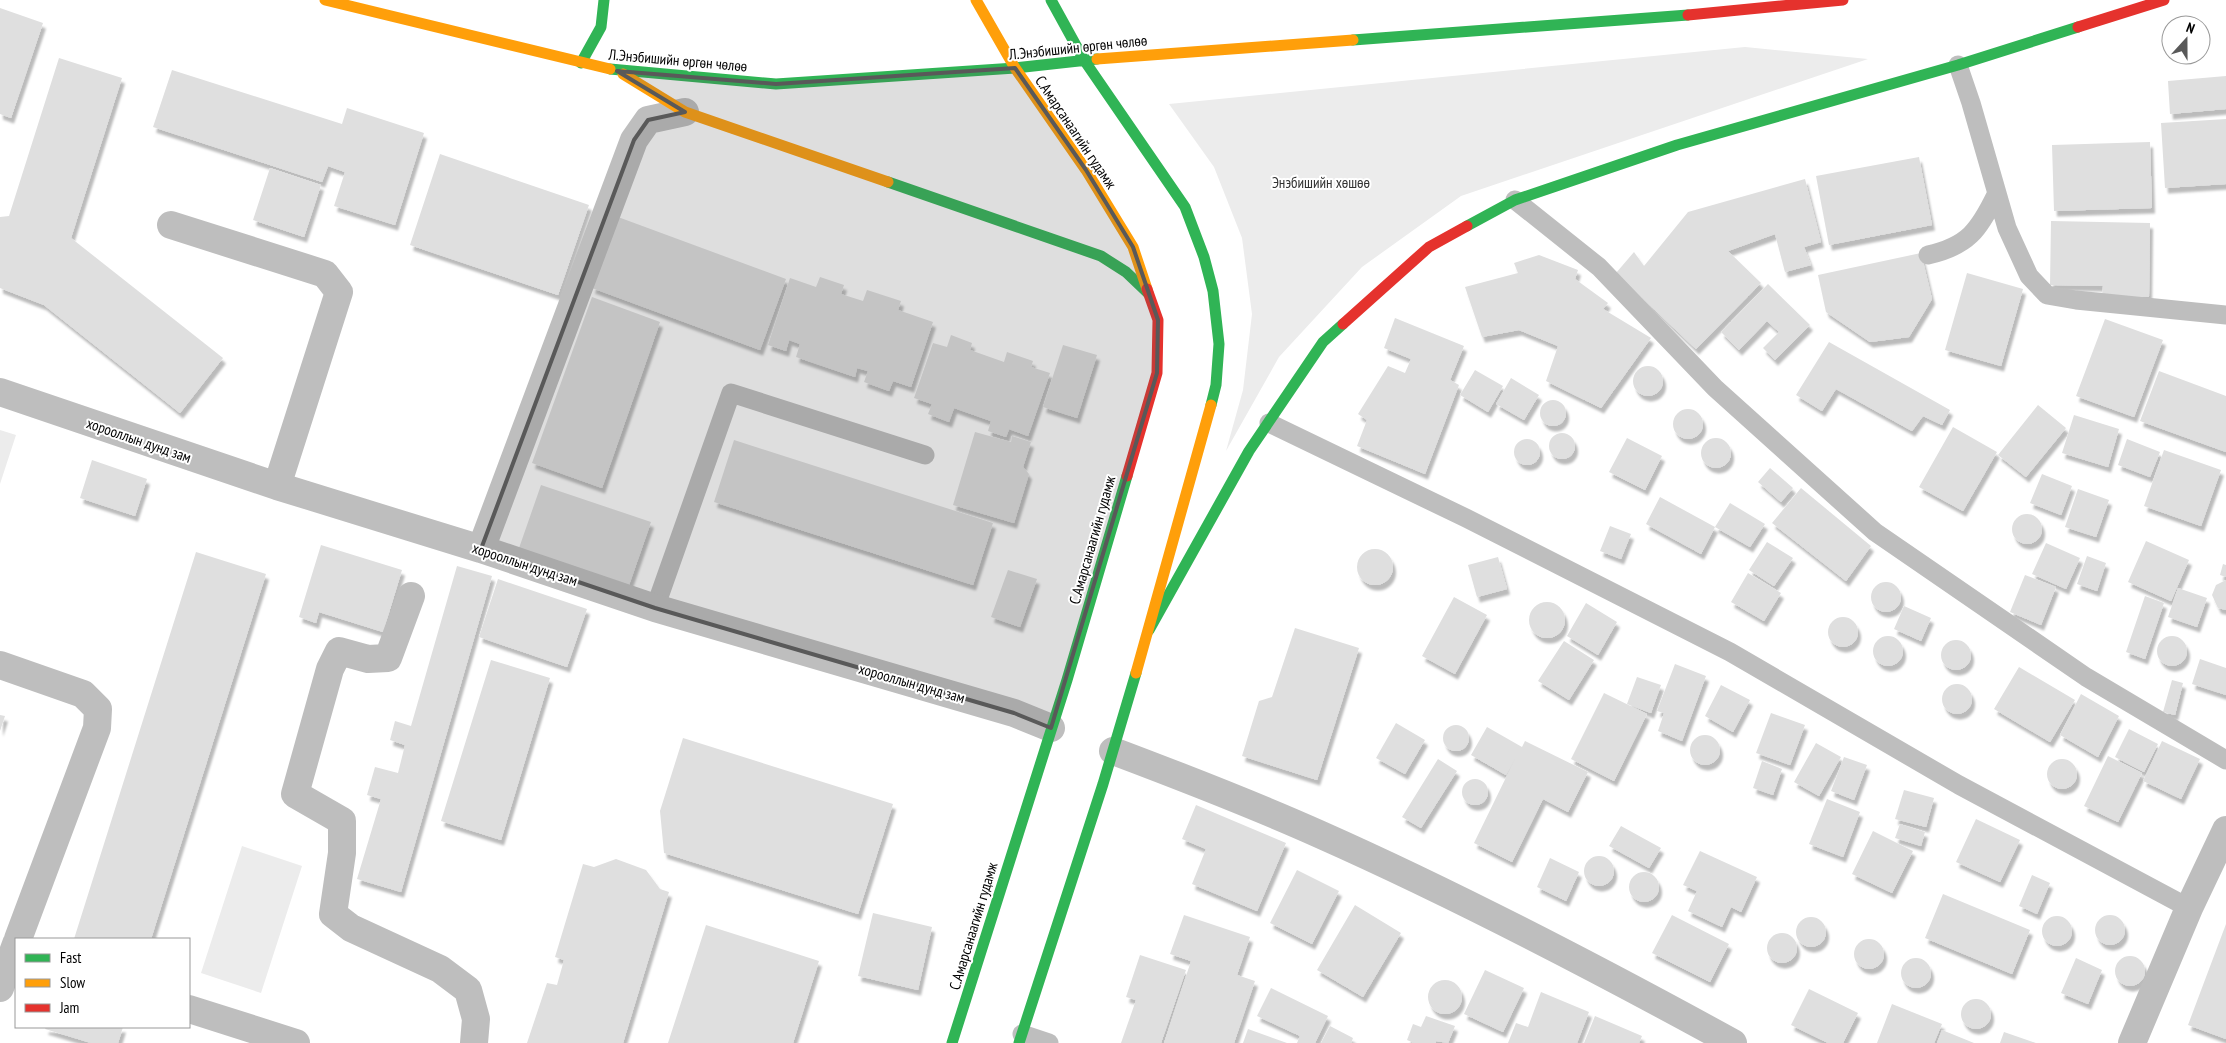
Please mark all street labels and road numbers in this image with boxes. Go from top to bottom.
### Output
street label: Л.Энэбишийн өргөн чөлөө [1007,30,1148,64]
street label: Л.Энэбишийн өргөн чөлөө [607,44,748,76]
street label: С.Амарсанаагийн гудамж [1031,72,1121,193]
street label: хорооллын дунд зам [84,413,194,467]
street label: С.Амарсанаагийн гудамж [1065,473,1120,606]
street label: хорооллын дунд зам [470,538,580,590]
street label: хорооллын дунд зам [857,659,967,707]
street label: С.Амарсанаагийн гудамж [945,859,1002,992]

